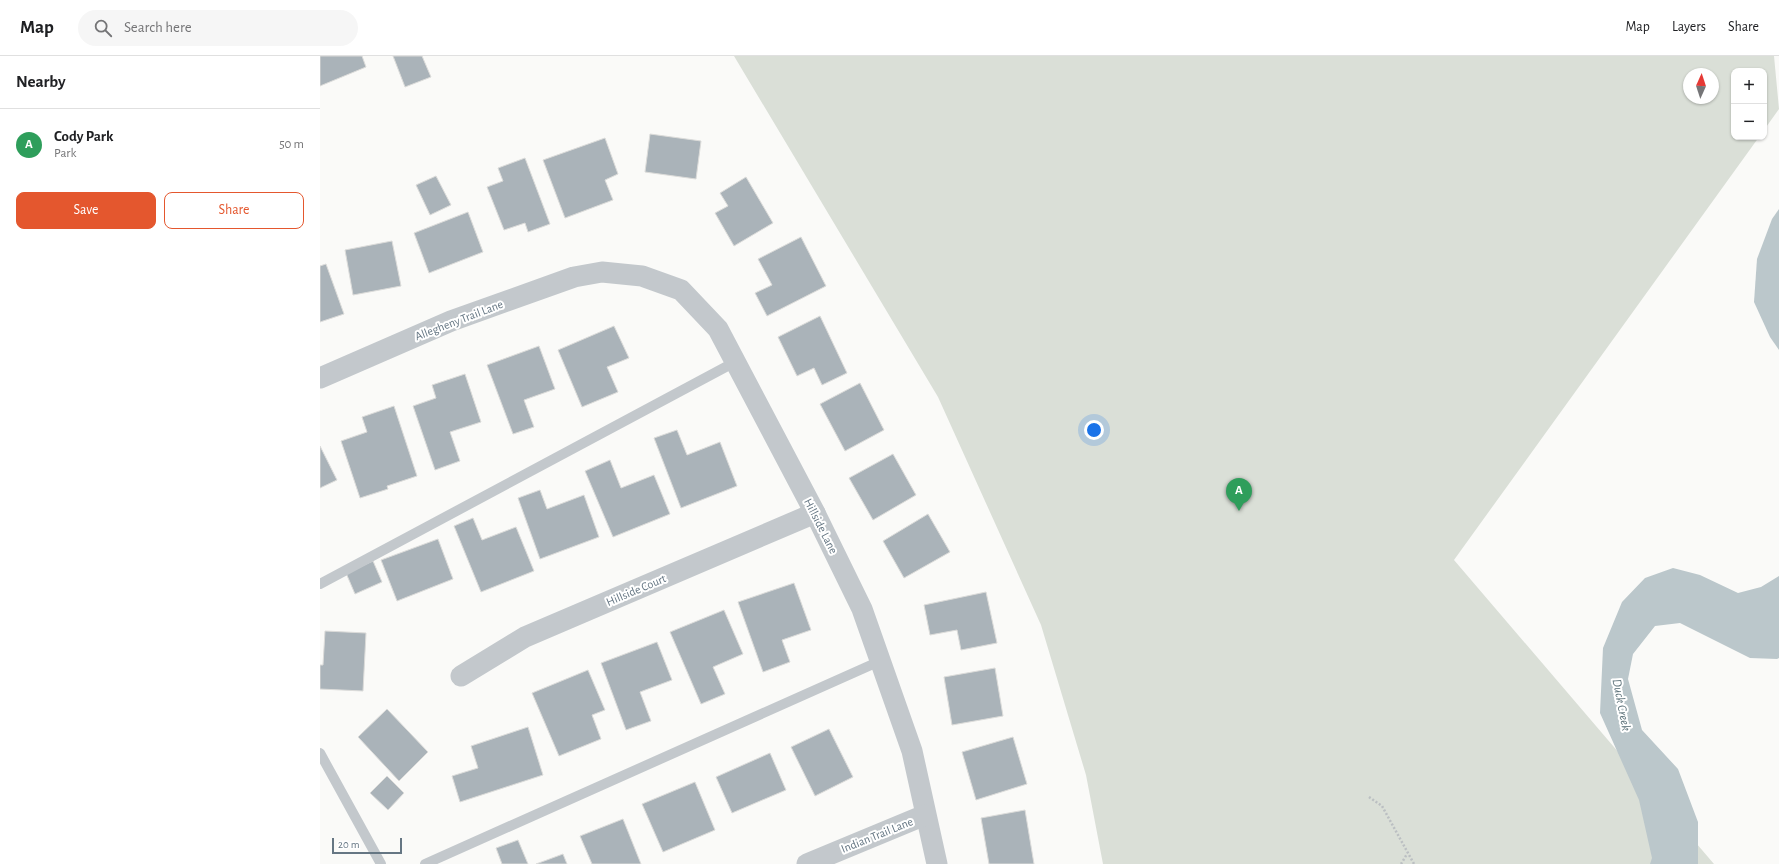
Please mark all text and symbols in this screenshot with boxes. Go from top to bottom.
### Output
search box [78,10,358,46]
icon: search [92,17,114,39]
text: Map [20,18,54,37]
text: Search here [124,20,192,35]
text: Map [1625,20,1650,34]
text: Layers [1672,20,1706,34]
text: Share [1728,20,1759,34]
north arrow [1683,68,1719,104]
map controls [1731,68,1767,140]
button: + [1731,68,1767,104]
text: Nearby [16,73,66,90]
button: − [1731,104,1767,140]
text: Cody Park [54,129,113,144]
text: A [25,138,33,151]
text: 50 m [279,138,304,151]
text: Park [54,147,76,160]
button: Save [16,192,156,229]
button: Share [164,192,304,229]
street label: Allegheny Trail Lane [413,298,505,343]
your location [1084,420,1104,440]
pin: A [1226,478,1252,511]
street label: Hillside Lane [802,496,840,556]
street label: Hillside Court [604,572,668,608]
water label: Duck Creek [1610,678,1632,732]
street label: Indian Trail Lane [839,815,915,855]
scale bar [332,836,402,855]
text: 20 m [338,839,359,850]

